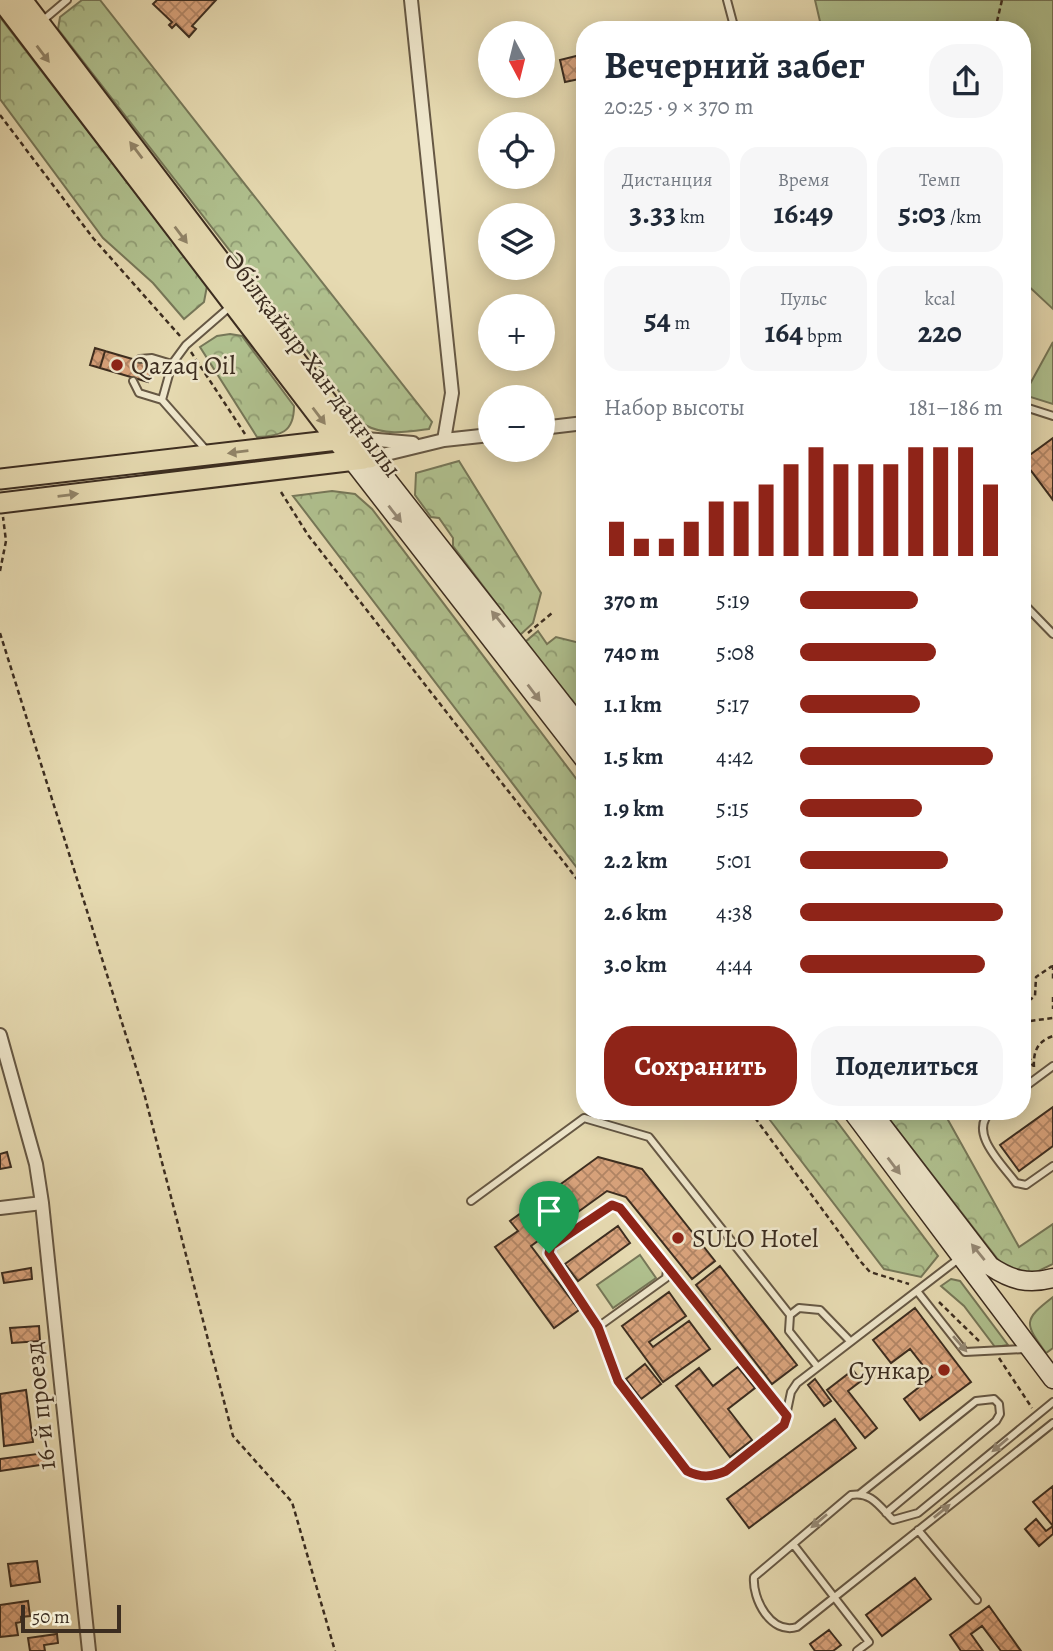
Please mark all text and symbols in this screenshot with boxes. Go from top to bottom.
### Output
north arrow [478,21,555,98]
map controls [478,21,555,462]
text: Вечерний забег [604,39,865,91]
button: share [929,44,1003,118]
one-way arrow [36,45,50,63]
text: 20:25 · 9 × 370 m [604,91,754,122]
button: locate [478,112,555,189]
one-way arrow [129,142,144,160]
text: Дистанция [622,167,712,193]
text: Время [778,167,829,193]
text: Темп [919,167,961,193]
text: 3.33 [629,193,676,233]
text: 16:49 [774,193,833,233]
text: 5:03 [898,193,946,233]
button: layers [478,203,555,280]
text: km [676,204,705,230]
text: /km [946,204,981,230]
one-way arrow [173,226,187,244]
street label: Әбілқайыр Хан даңғылы [216,243,410,485]
text: Пульс [780,286,827,312]
text: kcal [925,286,955,312]
button: + [478,294,555,371]
text: 54 [644,299,671,339]
text: m [671,310,690,336]
text: 164 [764,312,803,352]
text: 220 [918,312,962,352]
text: bpm [803,323,843,349]
place label: Qazaq Oil [131,348,236,383]
marker: Qazaq Oil [109,357,125,373]
button: − [478,385,555,462]
text: Набор высоты [604,392,745,423]
text: 181–186 m [909,392,1003,423]
one-way arrow [311,407,325,425]
one-way arrow [227,446,249,457]
one-way arrow [57,490,79,501]
one-way arrow [387,505,401,523]
text: 370 m [604,585,659,616]
text: 5:19 [716,585,750,616]
one-way arrow [491,610,506,628]
text: 740 m [604,637,659,668]
text: 5:08 [716,637,755,668]
one-way arrow [527,684,542,702]
text: 1.1 km [604,689,662,720]
text: 5:17 [716,689,749,720]
text: 1.5 km [604,741,664,772]
text: 4:42 [716,741,753,772]
text: 1.9 km [604,793,664,824]
text: 5:15 [716,793,749,824]
text: 2.2 km [604,845,668,876]
text: 5:01 [716,845,752,876]
text: 2.6 km [604,897,667,928]
text: 4:38 [716,897,753,928]
text: 3.0 km [604,949,667,980]
text: 4:44 [716,949,753,980]
button: Сохранить [604,1026,797,1106]
button: Поделиться [811,1026,1003,1106]
one-way arrow [886,1156,901,1174]
pin [519,1181,579,1253]
icon: arrive [530,1192,568,1230]
place label: SULO Hotel [692,1221,818,1256]
marker: SULO Hotel [670,1230,686,1246]
one-way arrow [971,1243,986,1260]
one-way arrow [952,1335,968,1353]
street label: 16-й проезд [16,1340,64,1472]
place label: Сункар [848,1353,930,1388]
marker: Сункар [936,1362,952,1378]
one-way arrow [991,1437,1009,1452]
one-way arrow [933,1505,951,1519]
one-way arrow [811,1514,829,1529]
scale bar [21,1602,121,1634]
text: 50 m [32,1604,70,1630]

